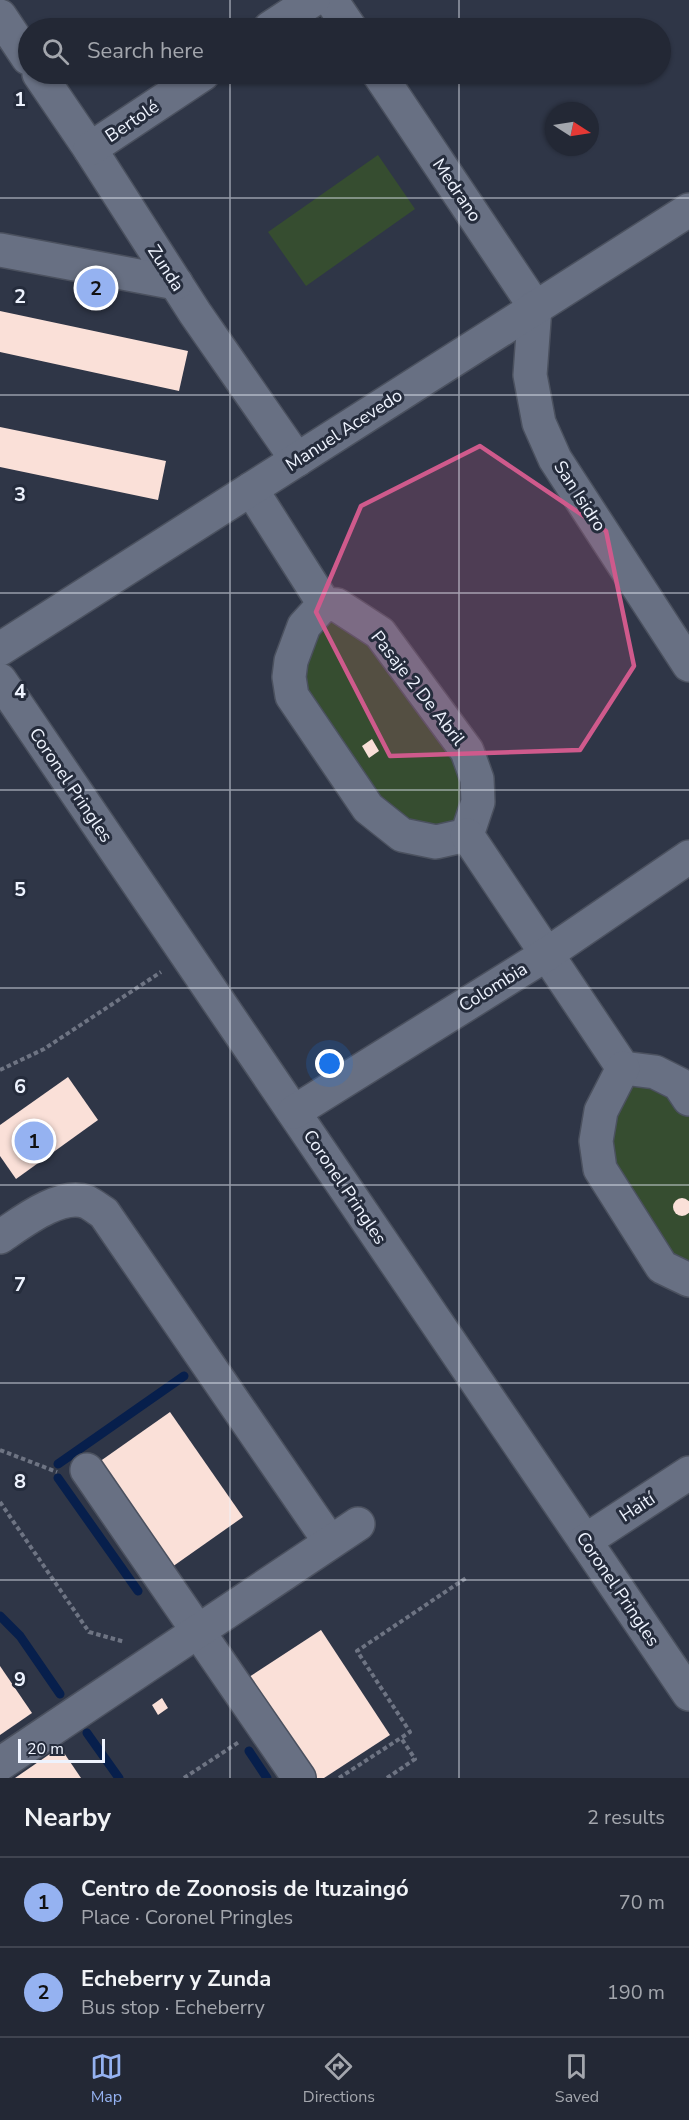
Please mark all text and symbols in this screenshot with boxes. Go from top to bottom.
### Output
search box [18,18,671,84]
icon: search [39,35,72,68]
text: Search here [87,36,204,66]
text: 1 [14,86,26,113]
street label: Bertolé [101,94,163,148]
north arrow [545,102,599,156]
street label: Medrano [427,154,487,226]
street label: Zunda [142,240,190,296]
pin: 2 [76,266,116,310]
text: 2 [14,283,26,310]
street label: Manuel Acevedo [281,383,407,477]
street label: San Isidro [548,456,612,536]
text: 3 [14,481,26,508]
street label: Pasaje 2 De Abril [366,626,471,751]
text: 4 [14,678,26,705]
street label: Coronel Pringles [24,723,118,847]
text: 5 [14,876,26,903]
street label: Colombia [454,957,532,1017]
your location [315,1049,344,1078]
text: 6 [14,1073,26,1100]
pin: 1 [15,1118,54,1164]
street label: Coronel Pringles [298,1125,392,1249]
text: 7 [14,1271,26,1298]
text: 8 [14,1468,26,1495]
street label: Haití [615,1486,660,1527]
street label: Coronel Pringles [571,1527,665,1651]
text: 9 [14,1666,26,1693]
scale bar [18,1736,105,1764]
text: 20 m [27,1738,64,1760]
text: Nearby [24,1800,111,1835]
text: 2 results [587,1804,665,1831]
text: Centro de Zoonosis de Ituzaingó [81,1874,409,1904]
text: 1 [38,1889,50,1916]
text: 70 m [619,1889,665,1916]
text: Place · Coronel Pringles [81,1904,293,1931]
text: Echeberry y Zunda [81,1964,271,1994]
text: 2 [38,1979,50,2006]
text: 190 m [607,1979,665,2006]
text: Bus stop · Echeberry [81,1994,265,2021]
tab: Map [90,2050,123,2108]
tab: Directions [303,2050,375,2108]
tab: Saved [555,2050,599,2108]

